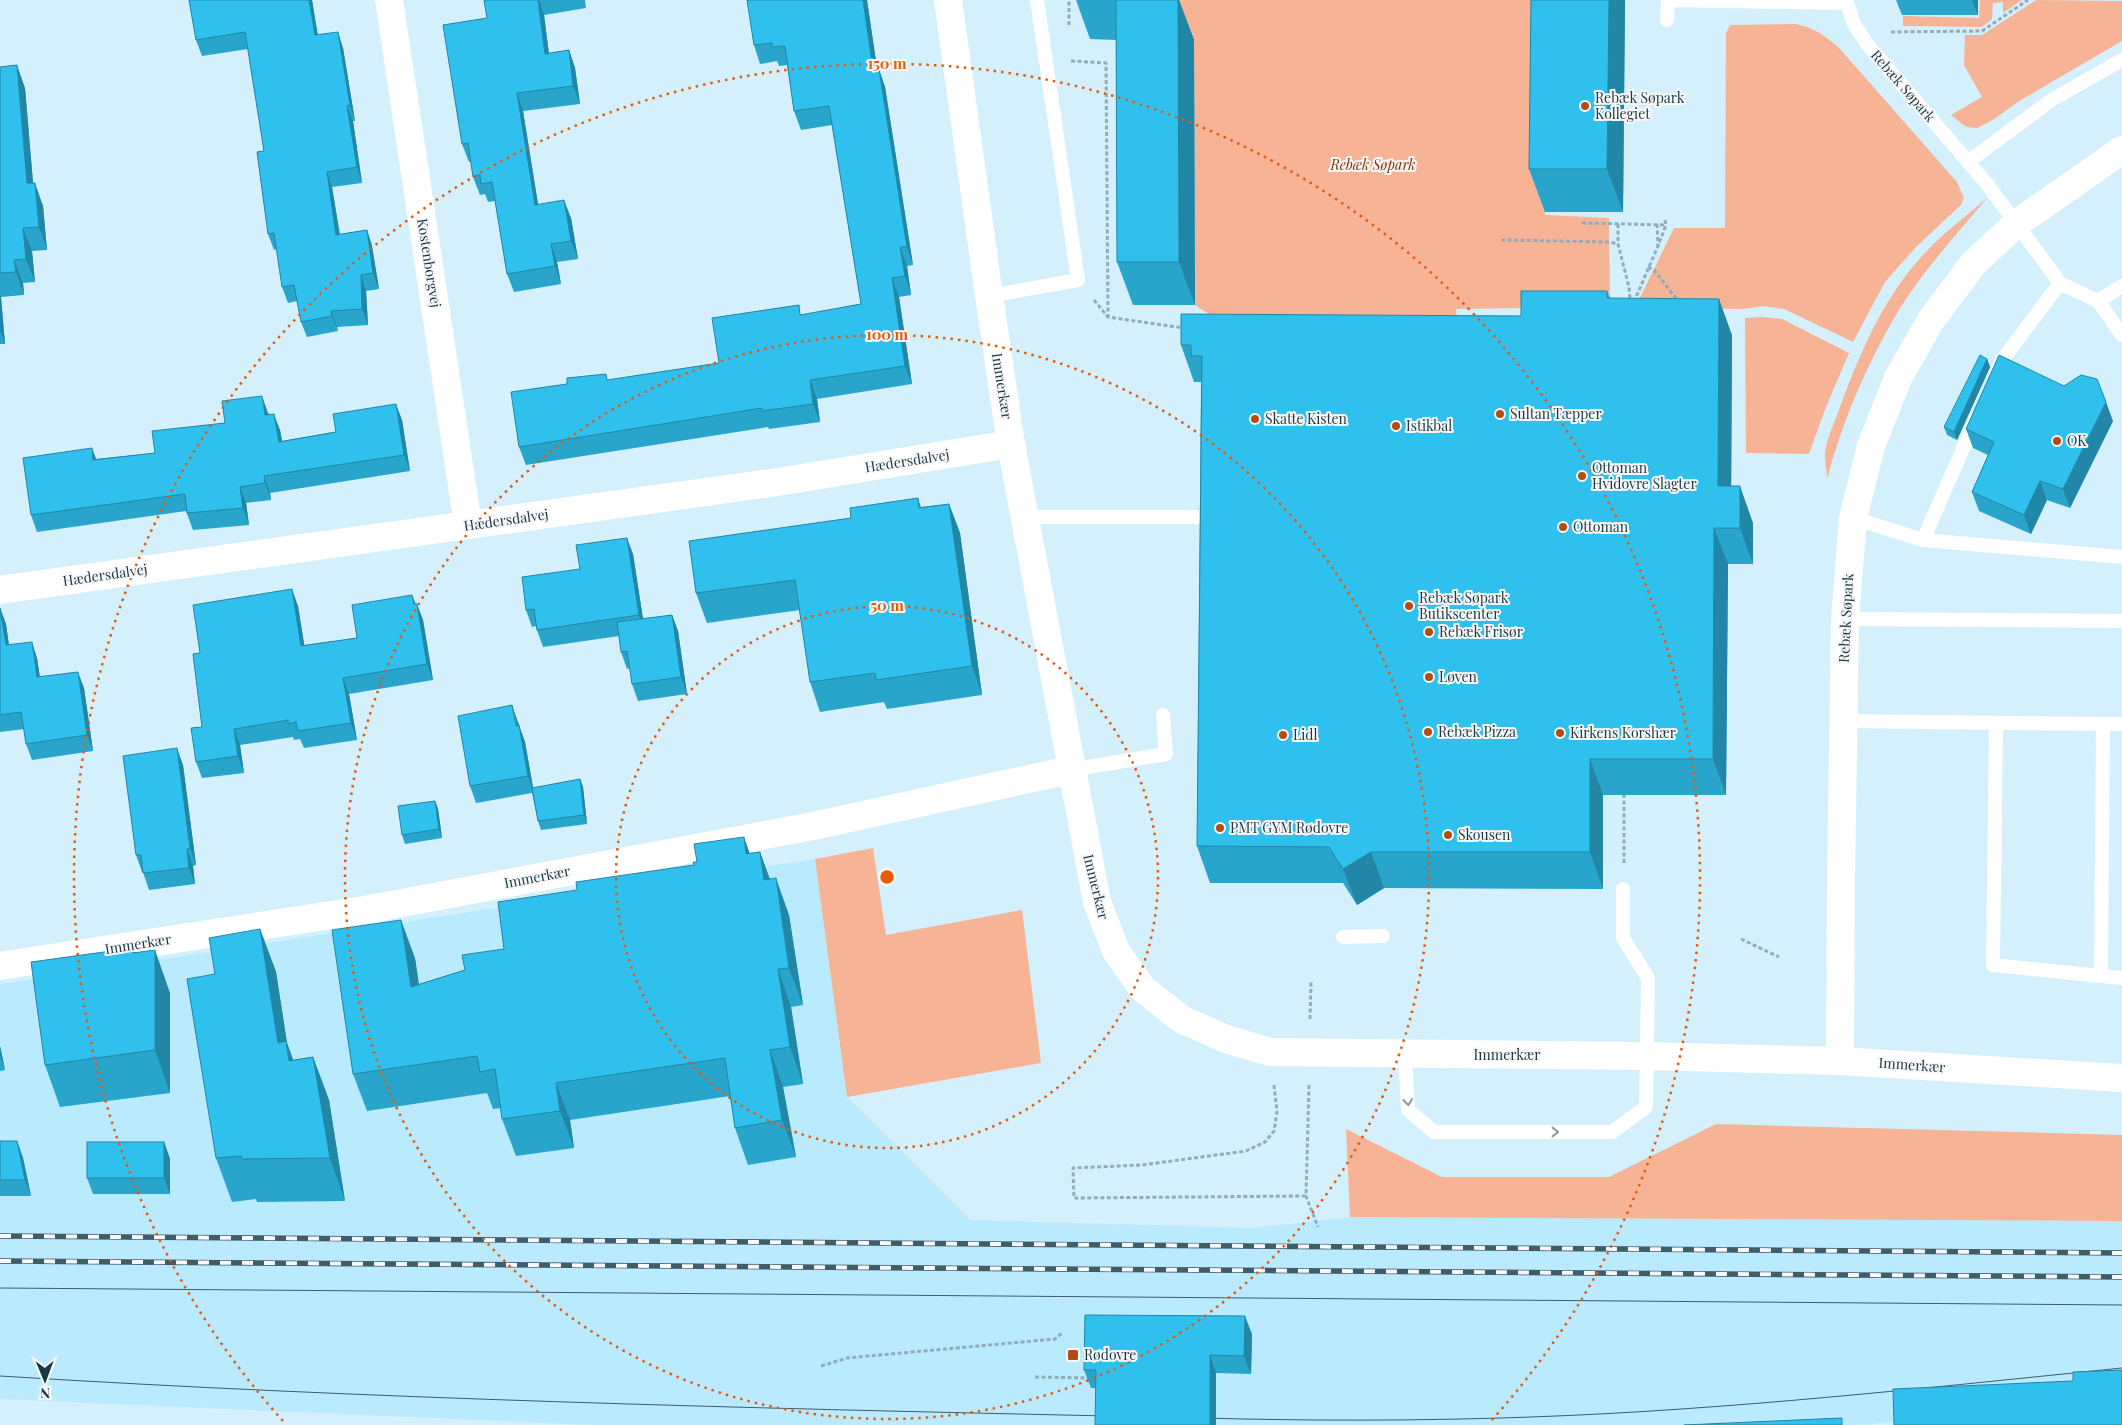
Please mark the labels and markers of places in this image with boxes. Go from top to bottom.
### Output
place label: Rebæk Søpark Kollegiet [1595,88,1685,123]
marker: Rebæk Søpark Kollegiet [1579,100,1591,112]
place label: Sultan Tæpper [1510,404,1602,423]
marker: Sultan Tæpper [1494,408,1506,420]
place label: Skatte Kisten [1265,409,1348,428]
marker: Skatte Kisten [1249,413,1261,425]
place label: Istikbal [1406,416,1452,435]
marker: Istikbal [1390,420,1402,432]
place label: OK [2067,431,2087,450]
marker: OK [2051,435,2063,447]
place label: Ottoman Hvidovre Slagter [1592,458,1697,493]
marker: Ottoman Hvidovre Slagter [1576,470,1588,482]
place label: Ottoman [1573,517,1629,536]
marker: Ottoman [1557,521,1569,533]
place label: Rebæk Søpark Butikscenter [1419,588,1509,623]
marker: Rebæk Søpark Butikscenter [1403,600,1415,612]
place label: Rebæk Frisør [1439,622,1524,641]
marker: Rebæk Frisør [1423,626,1435,638]
place label: Løven [1439,667,1478,686]
marker: Løven [1423,671,1435,683]
place label: Rebæk Pizza [1438,722,1516,741]
place label: Kirkens Korshær [1570,723,1677,742]
place label: Lidl [1293,725,1317,744]
marker: Rebæk Pizza [1422,726,1434,738]
marker: Kirkens Korshær [1554,727,1566,739]
marker: Lidl [1277,729,1289,741]
place label: PMT GYM Rødovre [1230,818,1348,837]
marker: PMT GYM Rødovre [1214,822,1226,834]
place label: Skousen [1458,825,1511,844]
marker: Skousen [1442,829,1454,841]
centre of rings [878,868,896,886]
place label: Rødovre [1084,1345,1136,1364]
marker: Rødovre [1066,1348,1080,1362]

